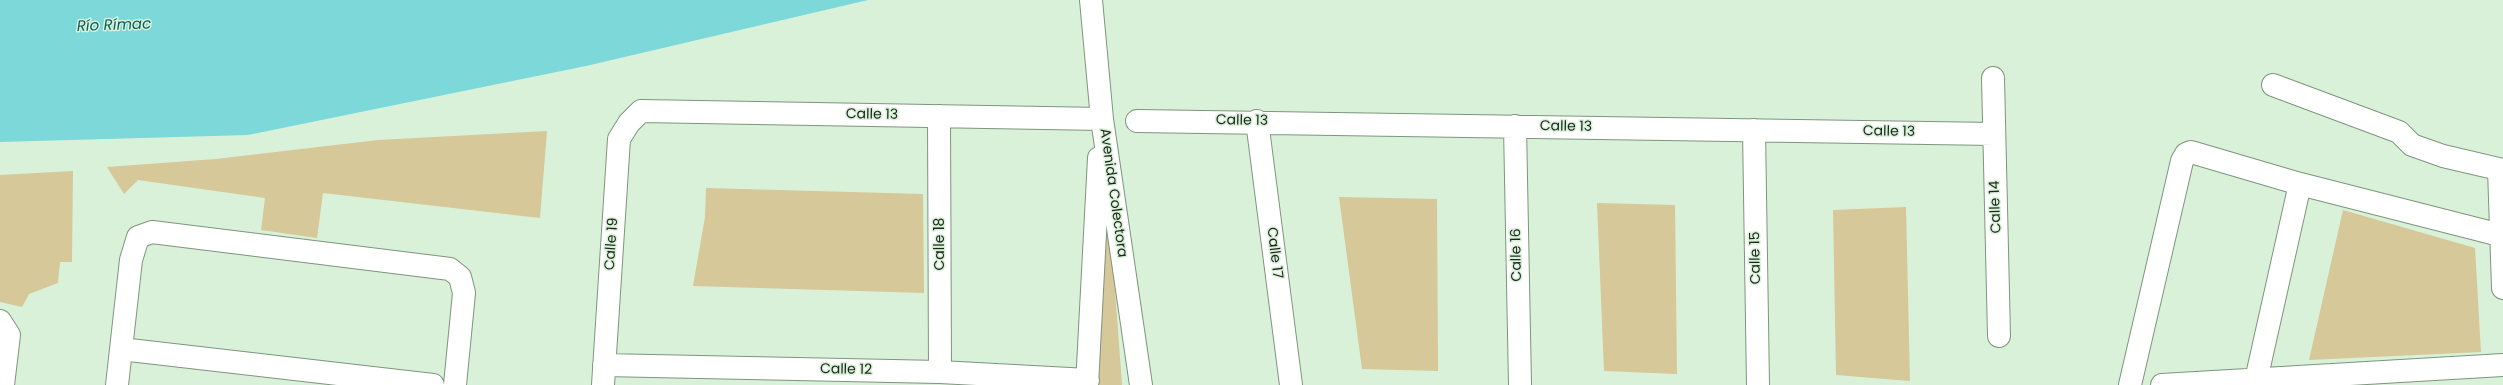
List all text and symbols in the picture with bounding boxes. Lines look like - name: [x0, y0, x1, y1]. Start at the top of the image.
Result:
- water label: Río Rímac: [77, 16, 151, 36]
- street label: Calle 13: [846, 106, 898, 124]
- street label: Calle 13: [1216, 112, 1268, 130]
- street label: Calle 13: [1540, 118, 1592, 136]
- street label: Calle 13: [1863, 123, 1915, 141]
- street label: Avenida Colectora: [1096, 127, 1130, 259]
- street label: Calle 14: [1987, 180, 2005, 234]
- street label: Calle 19: [602, 217, 622, 271]
- street label: Calle 18: [932, 218, 948, 270]
- street label: Calle 17: [1263, 226, 1285, 280]
- street label: Calle 16: [1508, 228, 1526, 282]
- street label: Calle 15: [1747, 231, 1765, 285]
- street label: Calle 12: [820, 361, 872, 379]

